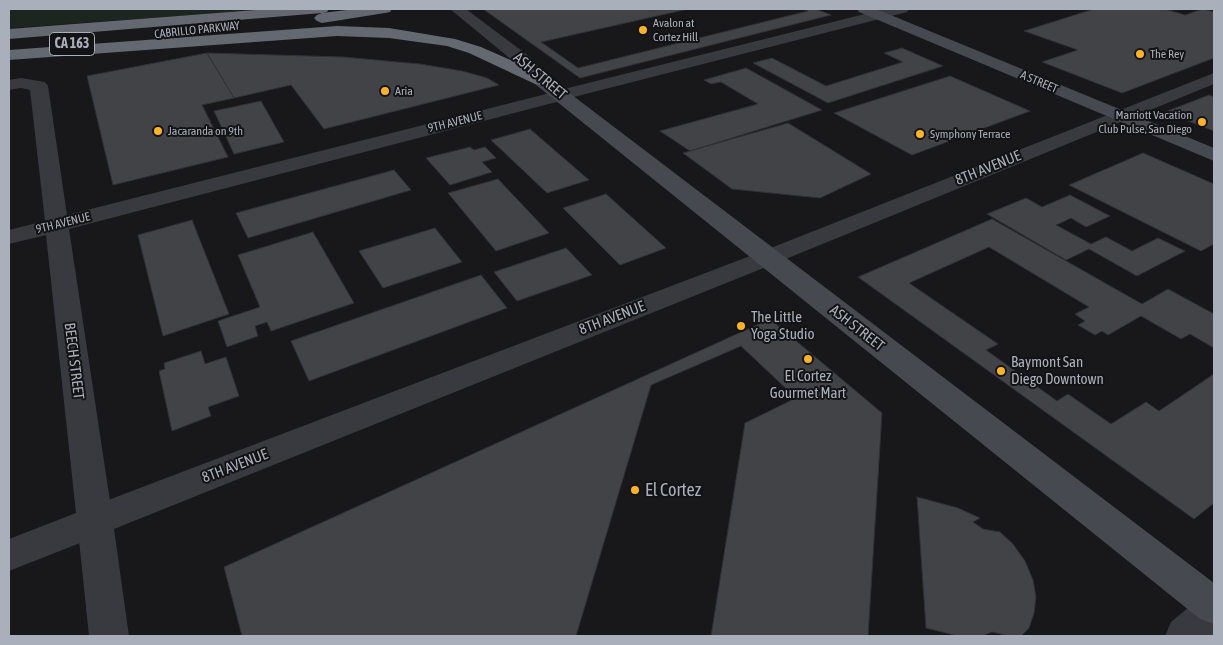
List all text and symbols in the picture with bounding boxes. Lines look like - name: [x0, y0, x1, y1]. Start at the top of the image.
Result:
- place label: Avalon at Cortez Hill: [653, 16, 698, 44]
- street label: CABRILLO PARKWAY: [153, 18, 241, 42]
- marker: Avalon at Cortez Hill: [637, 24, 649, 36]
- road number: CA 163: [50, 33, 94, 56]
- place label: The Rey: [1150, 47, 1184, 61]
- street label: ASH STREET: [510, 48, 570, 104]
- marker: The Rey: [1134, 48, 1146, 60]
- street label: A STREET: [1018, 68, 1060, 96]
- place label: Aria: [395, 84, 413, 98]
- marker: Aria: [379, 85, 391, 97]
- street label: 9TH AVENUE: [426, 108, 484, 136]
- place label: Marriott Vacation Club Pulse, San Diego: [1098, 108, 1192, 136]
- marker: Marriott Vacation Club Pulse, San Diego: [1196, 116, 1208, 128]
- place label: Jacaranda on 9th: [168, 124, 243, 138]
- marker: Jacaranda on 9th: [152, 125, 164, 137]
- place label: Symphony Terrace: [930, 127, 1010, 141]
- marker: Symphony Terrace: [914, 128, 926, 140]
- street label: 8TH AVENUE: [953, 147, 1023, 189]
- street label: 9TH AVENUE: [34, 209, 92, 237]
- street label: 8TH AVENUE: [576, 297, 648, 339]
- street label: ASH STREET: [826, 301, 888, 355]
- place label: The Little Yoga Studio: [751, 308, 814, 343]
- marker: The Little Yoga Studio: [735, 320, 747, 332]
- street label: BEECH STREET: [60, 322, 88, 400]
- marker: El Cortez Gourmet Mart: [802, 353, 814, 365]
- place label: Baymont San Diego Downtown: [1011, 353, 1104, 388]
- marker: Baymont San Diego Downtown: [995, 365, 1007, 377]
- place label: El Cortez Gourmet Mart: [770, 367, 846, 402]
- street label: 8TH AVENUE: [199, 445, 271, 487]
- place label: El Cortez: [645, 479, 701, 501]
- marker: El Cortez: [629, 484, 641, 496]

